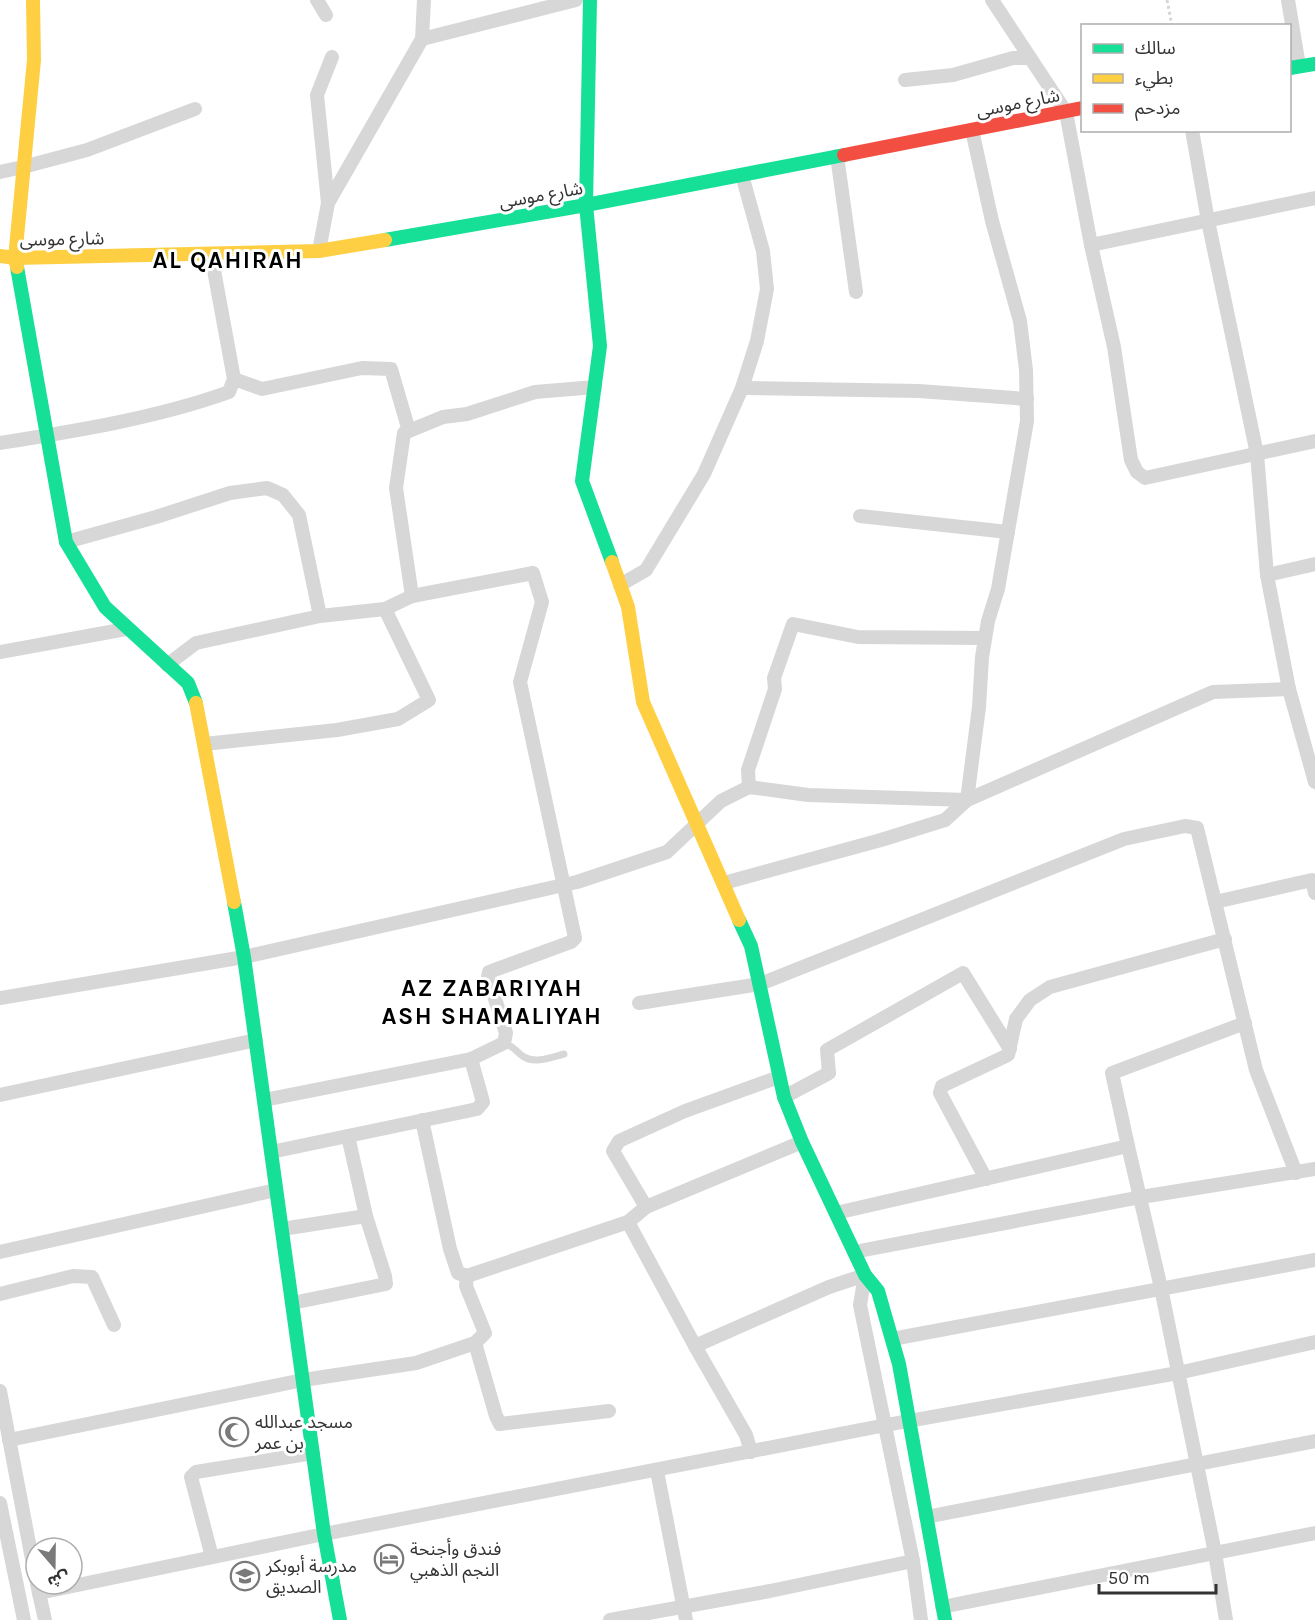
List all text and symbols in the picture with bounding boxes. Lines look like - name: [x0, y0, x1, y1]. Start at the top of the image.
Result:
- legend: [1081, 24, 1291, 132]
- text: سالك: [1135, 37, 1176, 59]
- text: بطيء: [1135, 67, 1173, 91]
- street label: شارع موسى: [974, 84, 1062, 125]
- text: مزدحم: [1135, 97, 1180, 121]
- street label: شارع موسى: [497, 177, 585, 216]
- street label: شارع موسى: [19, 227, 105, 254]
- district label: AL QAHIRAH: [152, 246, 304, 274]
- district label: AZ ZABARIYAH ASH SHAMALIYAH: [382, 974, 602, 1030]
- place label: مسجد عبدالله بن عمر: [254, 1411, 353, 1454]
- mosque icon: مسجد عبدالله بن عمر: [218, 1416, 250, 1448]
- north arrow: [24, 1536, 84, 1596]
- place label: فندق وأجنحة النجم الذهبي: [410, 1538, 501, 1583]
- hotel icon: فندق وأجنحة النجم الذهبي: [373, 1543, 405, 1575]
- place label: مدرسة أبوبكر الصديق: [265, 1555, 357, 1598]
- scale bar: [1099, 1557, 1216, 1595]
- school or university icon: مدرسة أبوبكر الصديق: [229, 1560, 261, 1592]
- text: ش: [45, 1567, 73, 1592]
- text: 50 m: [1108, 1567, 1150, 1589]

